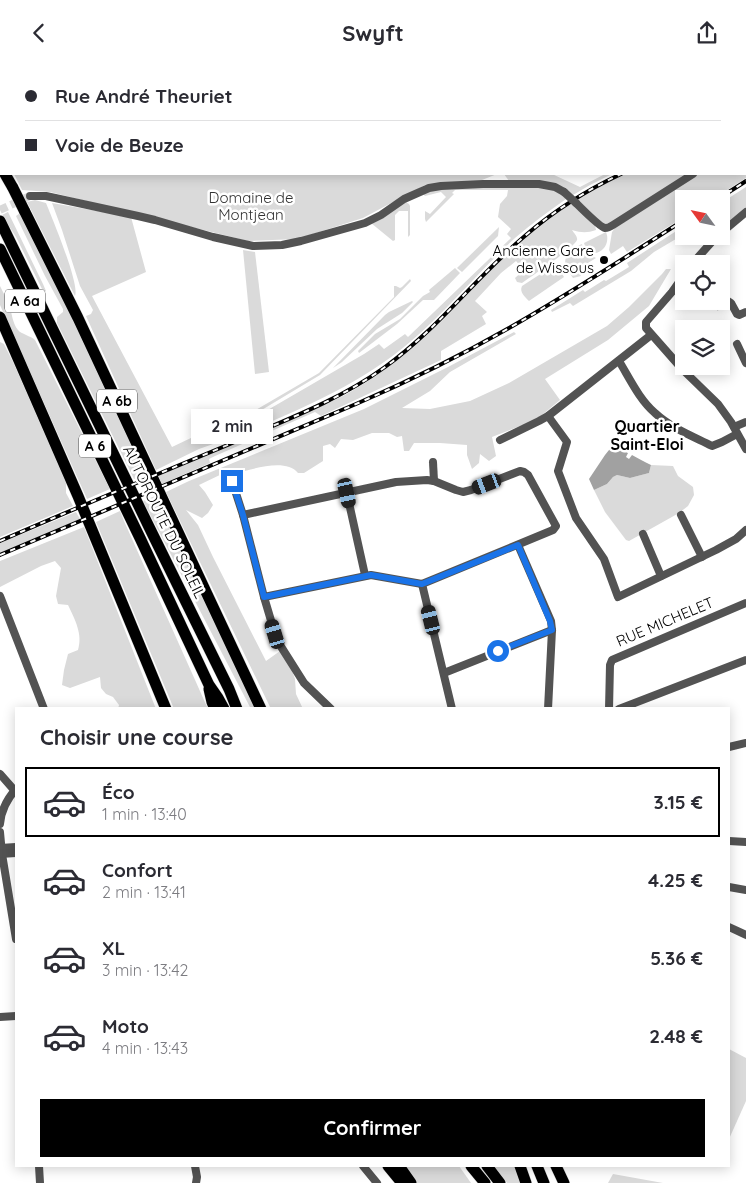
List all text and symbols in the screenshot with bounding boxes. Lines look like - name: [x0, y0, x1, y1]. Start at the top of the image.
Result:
- icon: back: [25, 19, 53, 47]
- text: Swyft: [342, 19, 404, 47]
- icon: share: [693, 19, 721, 47]
- text: Rue André Theuriet: [55, 84, 232, 108]
- text: Voie de Beuze: [55, 133, 184, 157]
- park label: Domaine de Montjean: [209, 188, 293, 224]
- north arrow: [675, 190, 730, 245]
- map controls: [675, 190, 730, 375]
- place label: Ancienne Gare de Wissous: [493, 241, 594, 277]
- marker: Ancienne Gare de Wissous: [598, 254, 610, 266]
- button: locate: [675, 255, 730, 310]
- road number: A 6a: [5, 290, 45, 313]
- button: layers: [675, 320, 730, 375]
- road number: A 6b: [97, 389, 137, 413]
- callout: 2 min: [191, 409, 273, 443]
- text: 2 min: [211, 416, 253, 436]
- district label: Quartier Saint-Eloi: [611, 416, 683, 454]
- road number: A 6: [79, 435, 111, 457]
- street label: AUTOROUTE DU SOLEIL: [119, 442, 210, 601]
- route end: [221, 470, 243, 492]
- car: [470, 472, 503, 496]
- car: [336, 477, 357, 509]
- street label: RUE MICHELET: [613, 592, 716, 651]
- car: [420, 604, 441, 636]
- car: [263, 617, 286, 651]
- route start: [487, 640, 509, 662]
- text: Choisir une course: [40, 723, 234, 751]
- icon: car: [42, 780, 87, 825]
- text: Éco: [102, 780, 135, 804]
- text: 3.15 €: [653, 790, 703, 814]
- text: 1 min · 13:40: [102, 804, 187, 824]
- icon: car: [42, 858, 87, 903]
- text: Confort: [102, 858, 173, 882]
- text: 4.25 €: [648, 868, 703, 892]
- text: 2 min · 13:41: [102, 882, 186, 902]
- icon: car: [42, 936, 87, 981]
- text: XL: [102, 936, 125, 960]
- text: 5.36 €: [650, 946, 703, 970]
- text: 3 min · 13:42: [102, 960, 188, 980]
- icon: car: [42, 1014, 87, 1059]
- text: Moto: [102, 1014, 149, 1038]
- text: 2.48 €: [649, 1024, 703, 1048]
- text: 4 min · 13:43: [102, 1038, 188, 1058]
- button: Confirmer: [40, 1099, 705, 1157]

